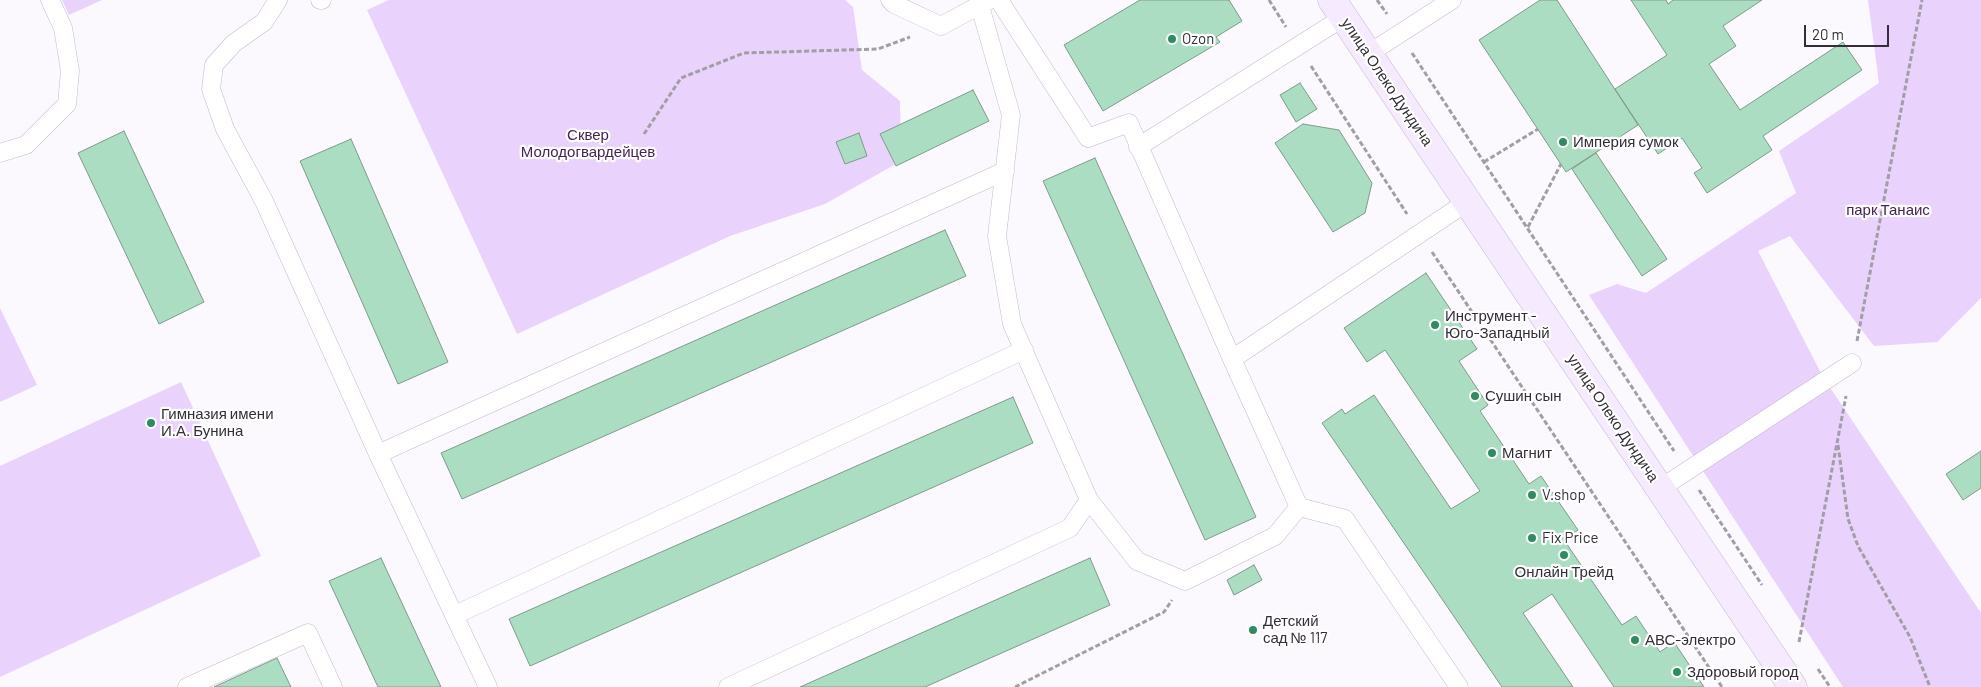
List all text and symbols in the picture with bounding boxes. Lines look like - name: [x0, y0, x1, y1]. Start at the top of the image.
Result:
- street label: улица Олеко Дундича: [1337, 15, 1437, 149]
- scale bar: [1806, 15, 1891, 47]
- text: 20 m: [1812, 25, 1844, 43]
- place label: Ozon: [1182, 30, 1214, 48]
- marker: Ozon: [1166, 33, 1178, 45]
- park label: Сквер Молодогвардейцев: [521, 126, 655, 161]
- place label: Империя сумок: [1573, 133, 1678, 151]
- marker: Империя сумок: [1557, 136, 1569, 148]
- park label: парк Танаис: [1846, 201, 1930, 219]
- place label: Инструмент - Юго-Западный: [1445, 307, 1550, 342]
- marker: Инструмент - Юго-Западный: [1429, 319, 1441, 331]
- street label: улица Олеко Дундича: [1563, 351, 1663, 485]
- place label: Сушин сын: [1485, 387, 1562, 405]
- marker: Сушин сын: [1469, 390, 1481, 402]
- place label: Гимназия имени И.А. Бунина: [161, 405, 274, 440]
- marker: Гимназия имени И.А. Бунина: [145, 417, 157, 429]
- place label: Магнит: [1502, 444, 1552, 462]
- marker: Магнит: [1486, 447, 1498, 459]
- place label: V.shop: [1542, 486, 1586, 504]
- marker: V.shop: [1526, 489, 1538, 501]
- place label: Fix Price: [1542, 529, 1598, 547]
- marker: Fix Price: [1526, 532, 1538, 544]
- marker: Онлайн Трейд: [1558, 549, 1570, 561]
- place label: Онлайн Трейд: [1515, 563, 1613, 581]
- place label: Детский сад № 117: [1263, 612, 1327, 647]
- marker: Детский сад № 117: [1247, 624, 1259, 636]
- place label: АВС-электро: [1645, 631, 1736, 649]
- marker: АВС-электро: [1629, 634, 1641, 646]
- place label: Здоровый город: [1687, 663, 1799, 681]
- marker: Здоровый город: [1671, 666, 1683, 678]

